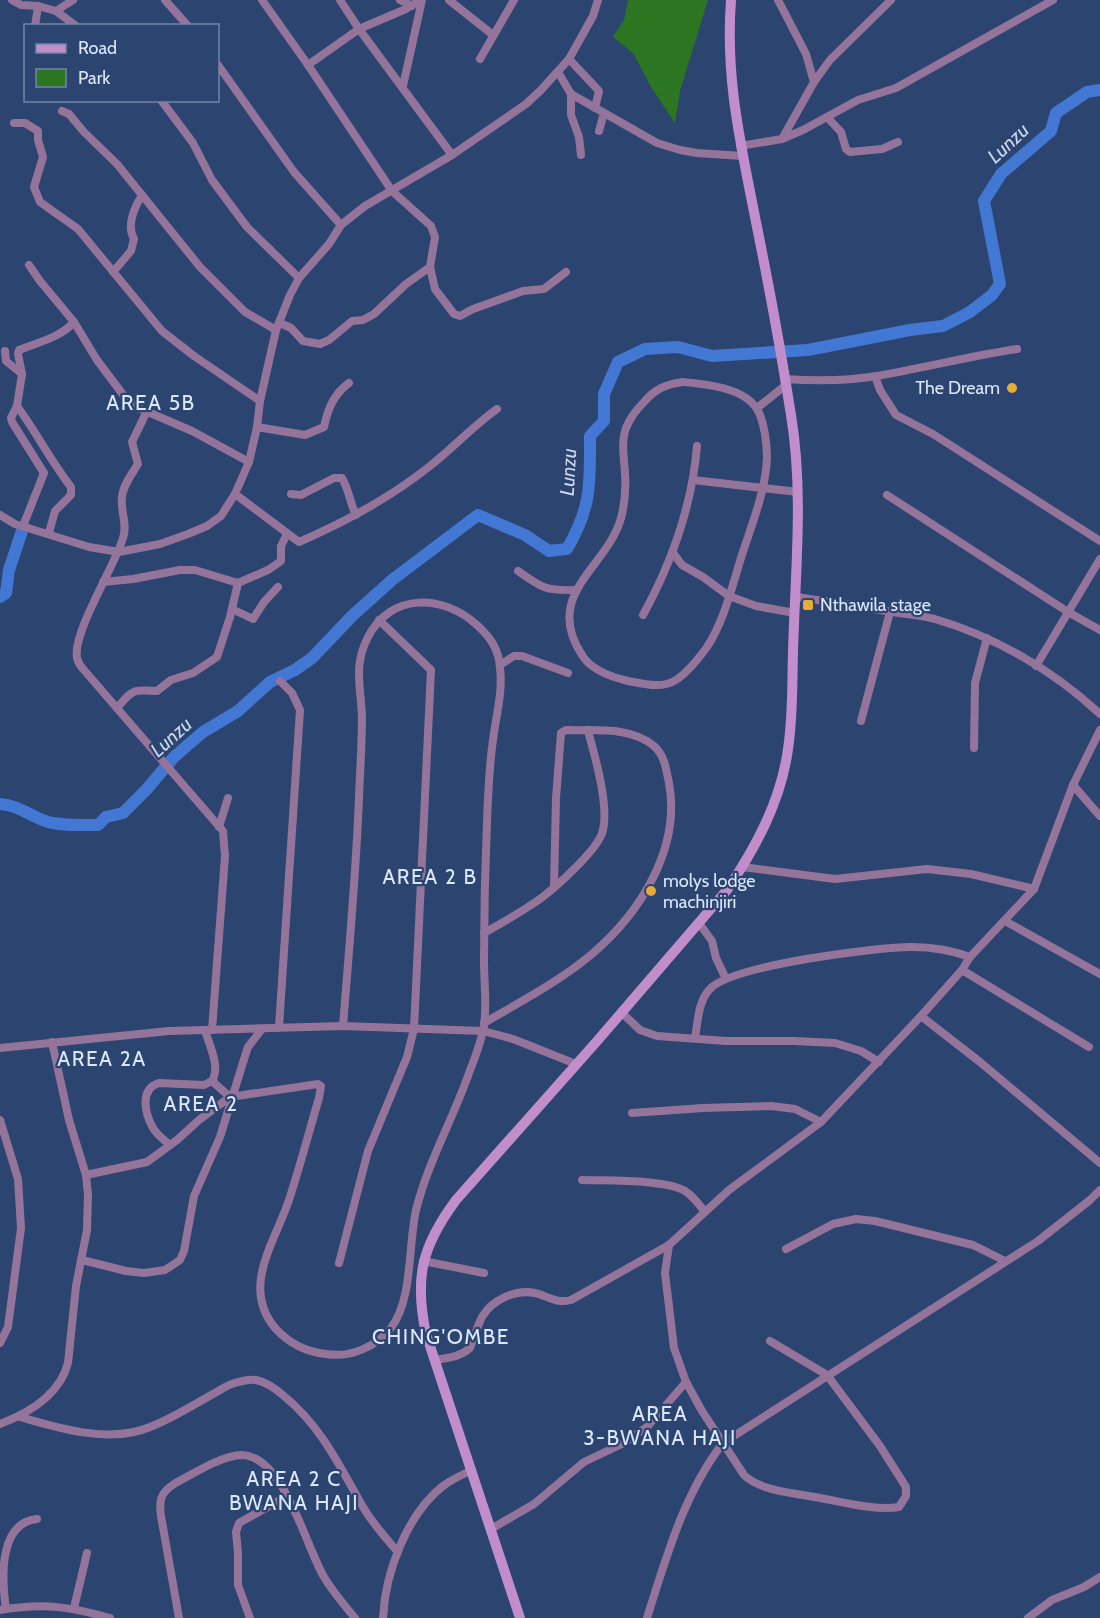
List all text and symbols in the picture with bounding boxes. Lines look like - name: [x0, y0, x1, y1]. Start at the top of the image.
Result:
- legend: [24, 24, 219, 102]
- text: Road: [78, 37, 117, 59]
- text: Park: [78, 67, 111, 89]
- water label: Lunzu: [982, 118, 1034, 168]
- place label: The Dream: [915, 377, 1000, 399]
- marker: The Dream: [1005, 381, 1019, 395]
- district label: AREA 5B: [106, 390, 196, 415]
- water label: Lunzu: [555, 447, 581, 496]
- place label: Nthawila stage: [820, 594, 931, 616]
- marker: Nthawila stage: [801, 598, 815, 612]
- water label: Lunzu: [145, 712, 197, 762]
- district label: AREA 2 B: [382, 864, 478, 889]
- place label: molys lodge machinjiri: [663, 870, 756, 913]
- marker: molys lodge machinjiri: [644, 884, 658, 898]
- district label: AREA 2A: [57, 1046, 147, 1071]
- district label: AREA 2: [164, 1091, 238, 1116]
- district label: CHING'OMBE: [372, 1324, 510, 1349]
- district label: AREA 3-BWANA HAJI: [583, 1401, 737, 1450]
- district label: AREA 2 C BWANA HAJI: [229, 1466, 359, 1515]

